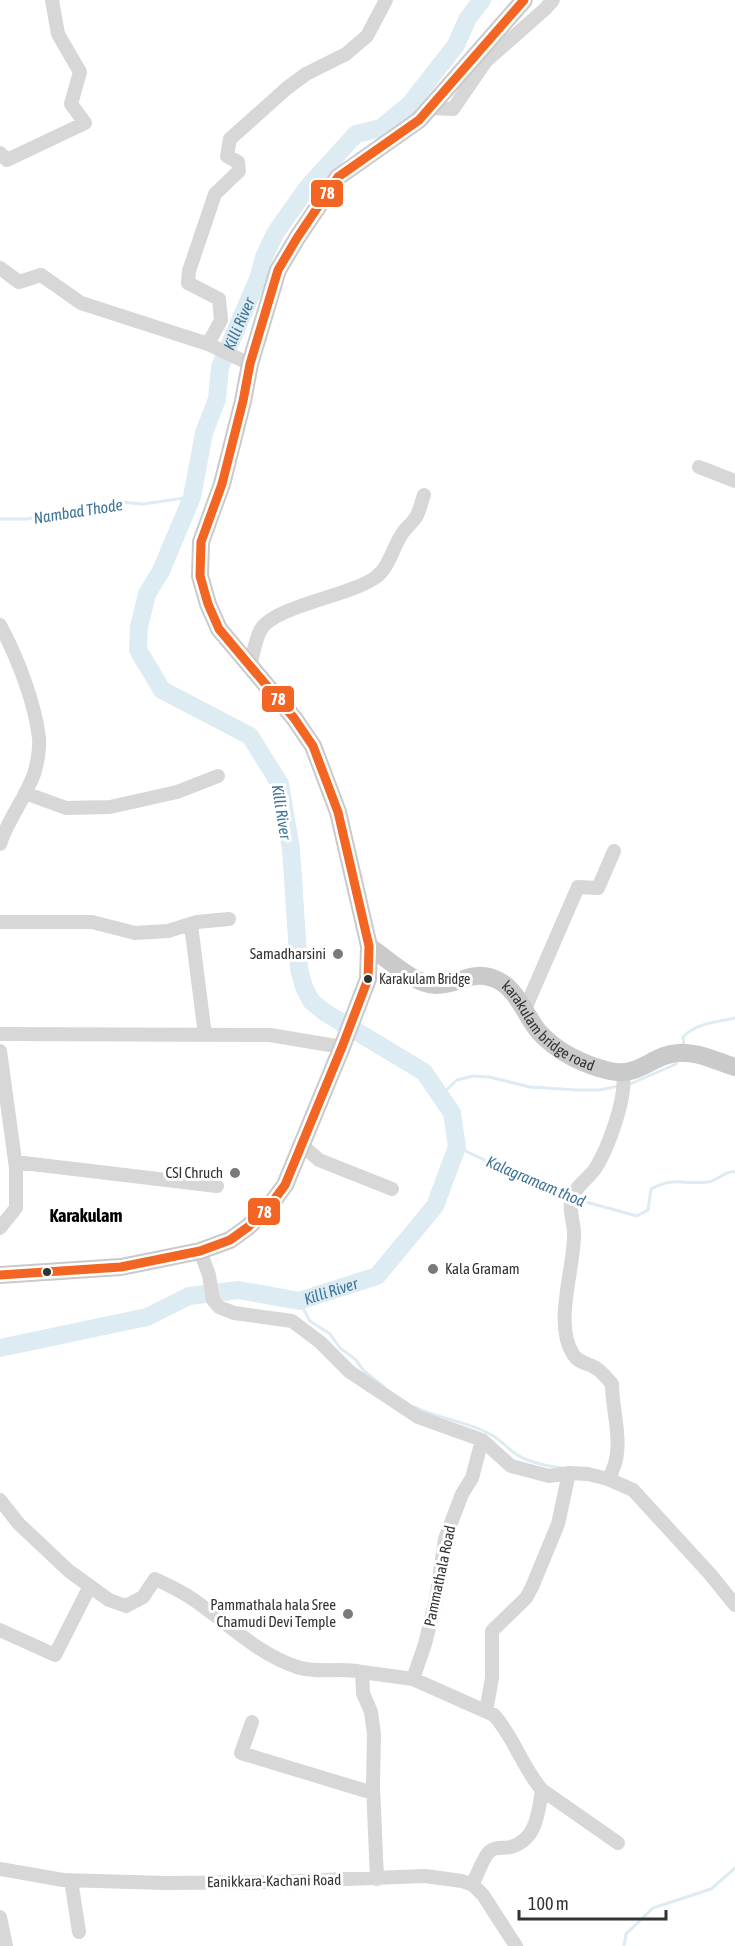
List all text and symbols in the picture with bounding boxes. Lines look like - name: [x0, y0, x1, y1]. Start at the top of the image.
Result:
- line badge: 78: [310, 179, 344, 208]
- text: 78: [319, 184, 335, 202]
- water label: Killi River: [219, 294, 258, 353]
- water label: Nambad Thode: [32, 495, 124, 527]
- line badge: 78: [261, 685, 295, 713]
- text: 78: [270, 690, 286, 708]
- water label: Killi River: [269, 783, 295, 842]
- place label: Samadharsini: [250, 945, 326, 962]
- marker: Samadharsini: [331, 947, 345, 961]
- place label: Karakulam Bridge: [379, 971, 470, 987]
- marker: Karakulam Bridge: [362, 973, 374, 985]
- street label: karakulam bridge road: [499, 977, 597, 1074]
- water label: Kalagramam thod: [483, 1152, 589, 1211]
- place label: CSI Chruch: [166, 1164, 223, 1181]
- marker: CSI Chruch: [228, 1166, 242, 1180]
- line badge: 78: [247, 1197, 281, 1226]
- text: 78: [256, 1203, 272, 1221]
- district label: Karakulam: [50, 1205, 122, 1226]
- place label: Kala Gramam: [445, 1260, 520, 1277]
- marker: Kala Gramam: [426, 1262, 440, 1276]
- unlabelled marker: [41, 1266, 53, 1278]
- water label: Killi River: [302, 1273, 361, 1308]
- street label: Pammathala Road: [421, 1524, 459, 1628]
- place label: Pammathala hala Sree Chamudi Devi Temple: [210, 1596, 336, 1630]
- marker: Pammathala hala Sree Chamudi Devi Temple: [341, 1607, 355, 1621]
- street label: Eanikkara-Kachani Road: [207, 1871, 341, 1890]
- scale bar: [519, 1883, 666, 1921]
- text: 100 m: [528, 1893, 569, 1914]

